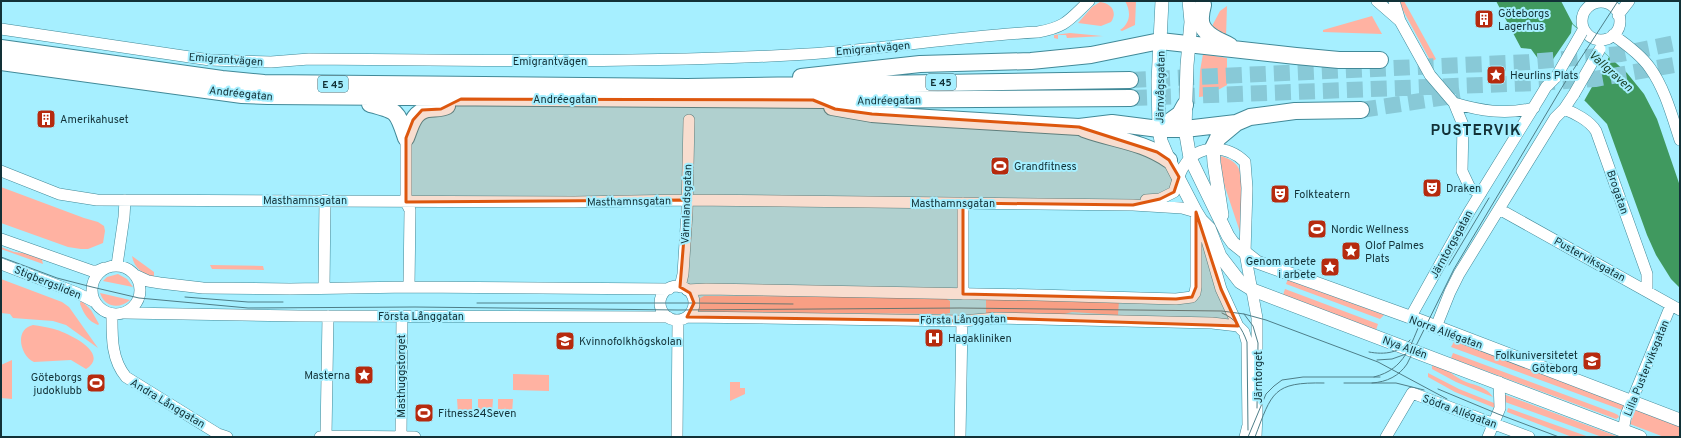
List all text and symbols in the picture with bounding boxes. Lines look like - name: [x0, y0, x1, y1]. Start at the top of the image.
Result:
- place label: Göteborgs Lagerhus: [1498, 7, 1549, 34]
- building icon: Göteborgs Lagerhus: [1473, 8, 1495, 30]
- street label: Emigrantvägen: [835, 39, 911, 59]
- water label: Vallgraven: [1585, 48, 1636, 96]
- street label: Emigrantvägen: [188, 50, 264, 70]
- street label: Järnvågsgatan: [1153, 51, 1169, 123]
- street label: Emigrantvägen: [513, 55, 587, 69]
- place icon: Heurlins Plats: [1485, 64, 1507, 86]
- place label: Heurlins Plats: [1510, 69, 1578, 83]
- road number: E 45: [926, 74, 956, 90]
- road number: E 45: [318, 76, 348, 92]
- street label: Andréegatan: [208, 84, 274, 104]
- street label: Andréegatan: [533, 93, 597, 107]
- street label: Andréegatan: [857, 93, 921, 109]
- building icon: Amerikahuset: [35, 108, 57, 130]
- place label: Amerikahuset: [60, 113, 129, 127]
- district label: PUSTERVIK: [1430, 122, 1522, 141]
- sports icon: Grandfitness: [989, 155, 1011, 177]
- place label: Grandfitness: [1014, 160, 1077, 174]
- street label: Värmlandsgatan: [679, 164, 695, 244]
- street label: Brogatan: [1603, 168, 1631, 216]
- theatre icon: Draken: [1421, 177, 1443, 199]
- place label: Draken: [1446, 182, 1481, 196]
- theatre icon: Folkteatern: [1269, 183, 1291, 205]
- place label: Folkteatern: [1294, 188, 1350, 202]
- street label: Masthamnsgatan: [263, 194, 347, 208]
- street label: Masthamnsgatan: [587, 194, 671, 210]
- street label: Masthamnsgatan: [911, 197, 995, 211]
- street label: Järntorgsgatan: [1427, 208, 1476, 281]
- sports icon: Nordic Wellness: [1306, 218, 1328, 240]
- place label: Nordic Wellness: [1331, 223, 1409, 237]
- street label: Pusterviksgatan: [1551, 234, 1628, 285]
- place label: Olof Palmes Plats: [1365, 239, 1424, 266]
- place icon: Olof Palmes Plats: [1340, 240, 1362, 262]
- place label: Genom arbete i arbete: [1246, 255, 1316, 282]
- place icon: Genom arbete i arbete: [1319, 256, 1341, 278]
- street label: Stigbergsliden: [12, 263, 83, 303]
- street label: Första Långgatan: [378, 310, 464, 324]
- street label: Första Långgatan: [920, 312, 1006, 328]
- street label: Norra Allégatan: [1407, 313, 1484, 353]
- street label: Lilla Pusterviksgatan: [1621, 318, 1673, 419]
- hospital icon: Hagakliniken: [923, 327, 945, 349]
- school or university icon: Kvinnofolkhögskolan: [554, 330, 576, 352]
- place label: Hagakliniken: [948, 332, 1012, 346]
- street label: Nya Allén: [1380, 333, 1429, 362]
- street label: Masthuggstorget: [395, 334, 409, 418]
- place label: Kvinnofolkhögskolan: [579, 335, 682, 349]
- place label: Folkuniversitetet Göteborg: [1495, 349, 1578, 376]
- school or university icon: Folkuniversitetet Göteborg: [1581, 350, 1603, 372]
- street label: Järntorget: [1252, 351, 1266, 403]
- place icon: Masterna: [353, 364, 375, 386]
- place label: Masterna: [304, 369, 350, 383]
- place label: Göteborgs judoklubb: [31, 371, 82, 398]
- sports icon: Göteborgs judoklubb: [85, 372, 107, 394]
- street label: Andra Långgatan: [127, 376, 207, 432]
- street label: Södra Allégatan: [1420, 392, 1499, 432]
- sports icon: Fitness24Seven: [413, 402, 435, 424]
- place label: Fitness24Seven: [438, 407, 516, 421]

